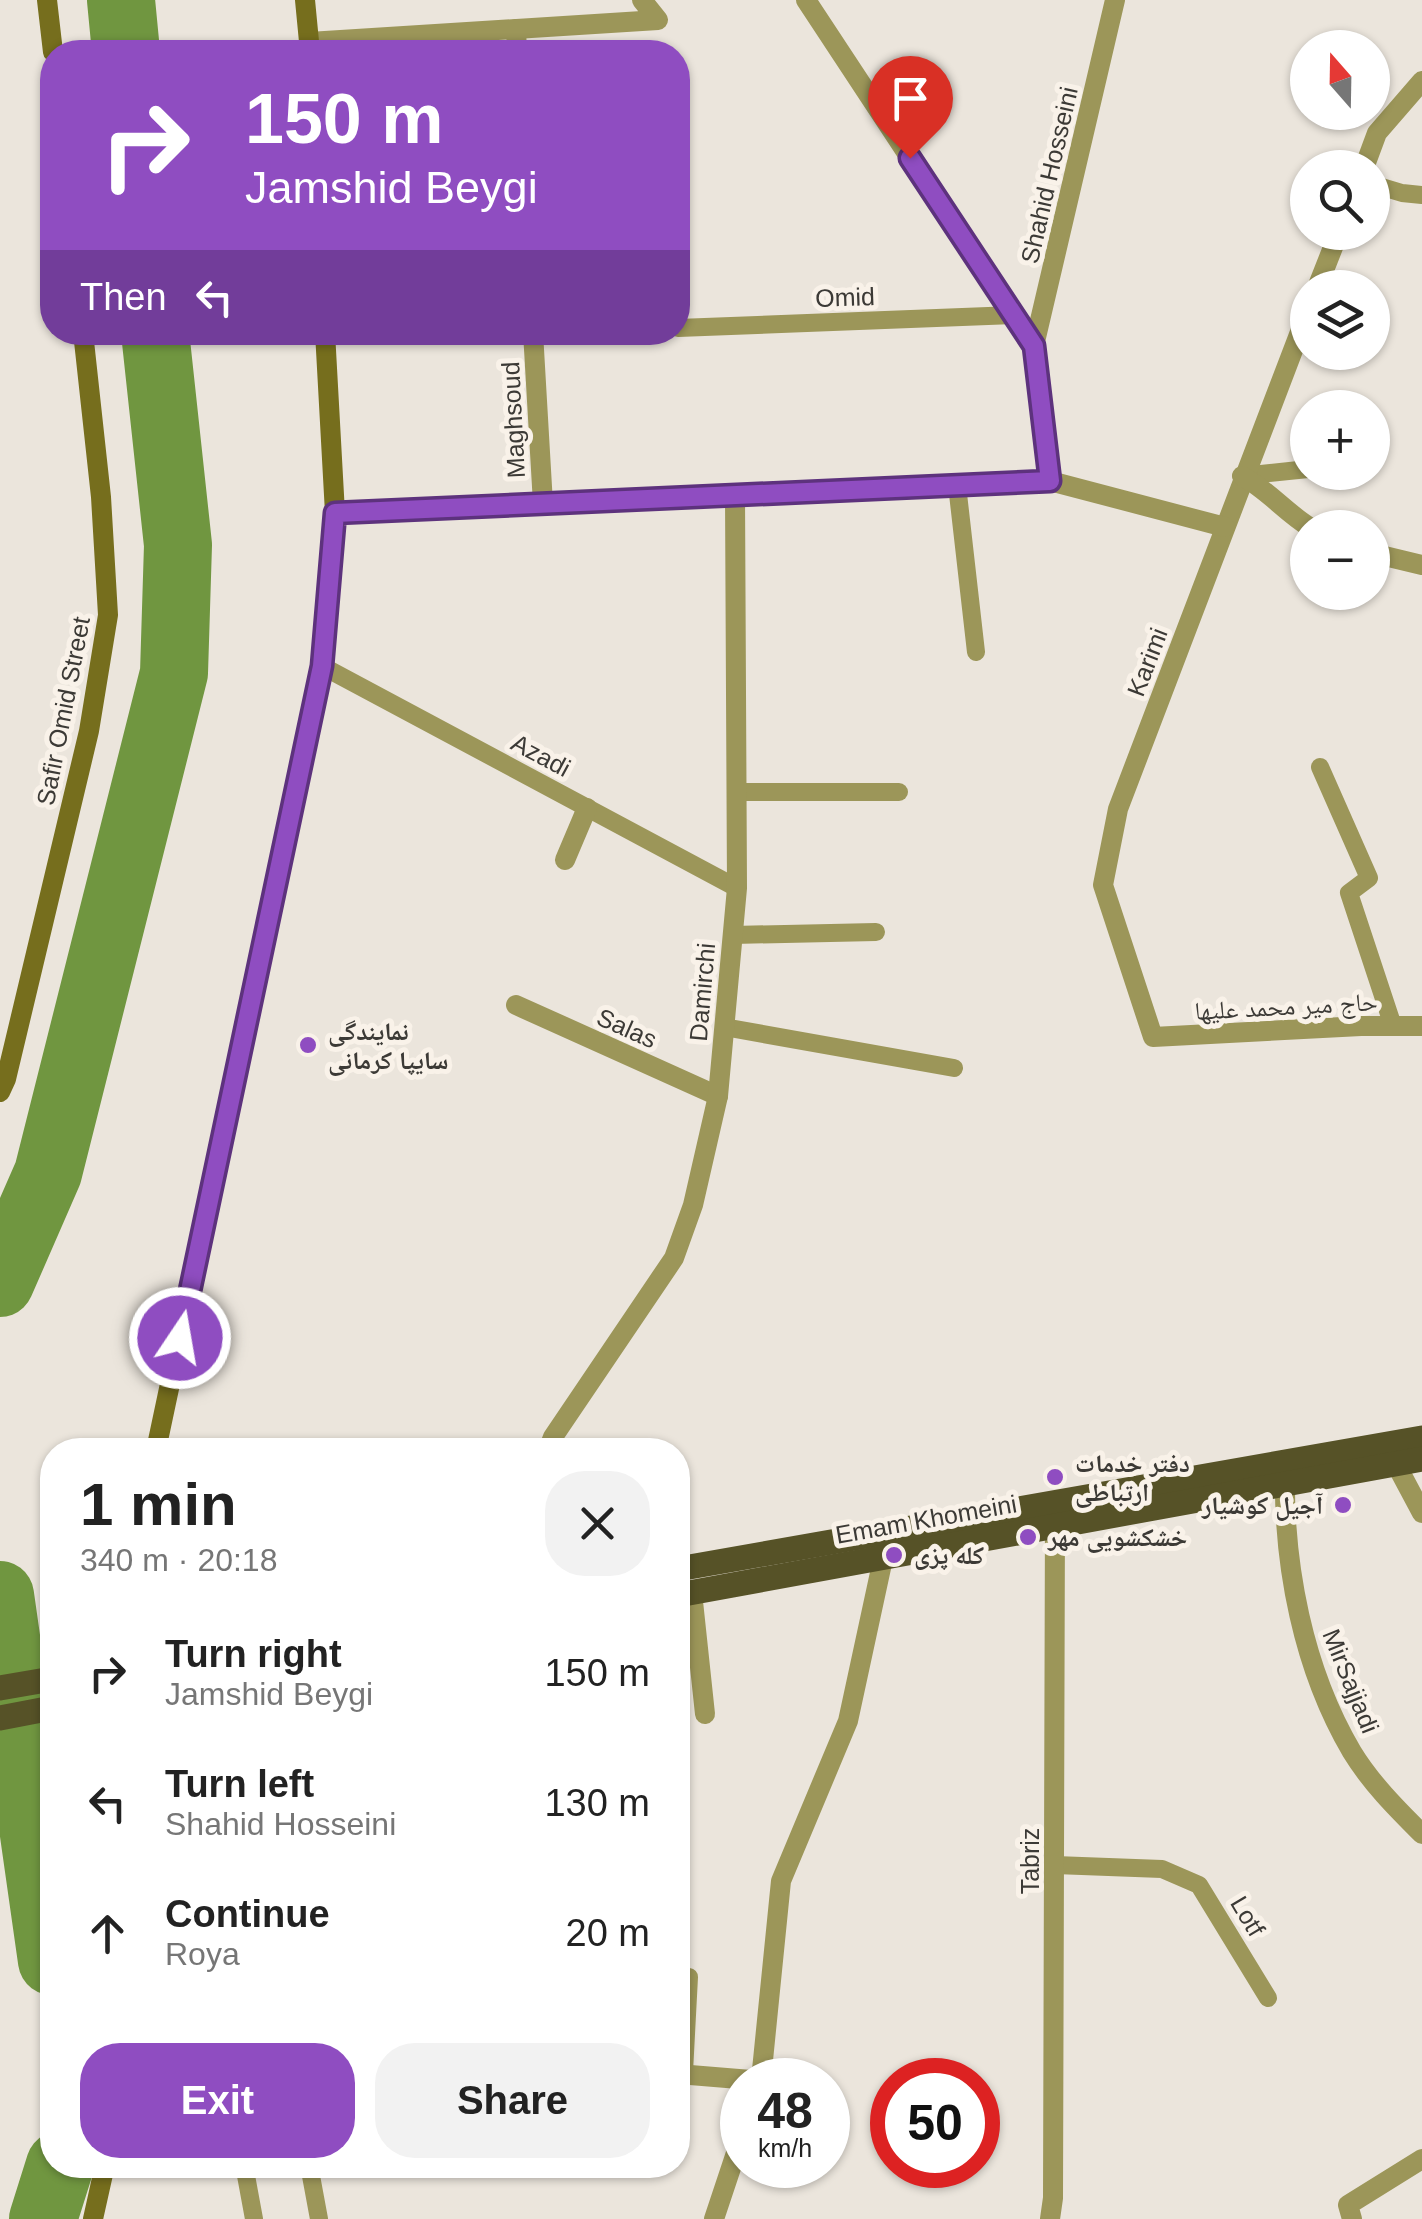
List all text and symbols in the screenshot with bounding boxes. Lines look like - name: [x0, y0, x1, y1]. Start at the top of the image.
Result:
- north arrow: [1290, 30, 1390, 130]
- map controls: [1290, 30, 1390, 610]
- pin: [868, 56, 953, 159]
- icon: arrive: [883, 71, 938, 126]
- icon: right: [80, 80, 210, 210]
- text: 150 m: [245, 80, 443, 158]
- street label: Shahid Hosseini: [1015, 84, 1083, 266]
- button: search: [1290, 150, 1390, 250]
- text: Jamshid Beygi: [245, 162, 538, 213]
- icon: left: [187, 270, 242, 325]
- button: layers: [1290, 270, 1390, 370]
- text: Then: [80, 276, 167, 318]
- street label: Omid: [815, 282, 875, 312]
- street label: Maghsoud: [496, 361, 530, 479]
- button: +: [1290, 390, 1390, 490]
- button: −: [1290, 510, 1390, 610]
- street label: Safir Omid Street: [31, 614, 95, 808]
- street label: Karimi: [1121, 624, 1173, 700]
- street label: Azadi: [507, 728, 575, 782]
- street label: Damirchi: [684, 942, 720, 1042]
- street label: حاج میر محمد علیها: [1194, 987, 1378, 1027]
- street label: Salas: [593, 1002, 661, 1054]
- place label: نمایندگی سایپا کرمانی: [328, 1017, 449, 1076]
- marker: نمایندگی سایپا کرمانی: [297, 1034, 319, 1056]
- position arrow: [128, 1286, 232, 1390]
- place label: دفتر خدمات ارتباطی: [1075, 1449, 1190, 1508]
- marker: دفتر خدمات ارتباطی: [1044, 1466, 1066, 1488]
- text: 1 min: [80, 1471, 237, 1538]
- button: close: [545, 1471, 650, 1576]
- street label: Emam Khomeini: [833, 1489, 1019, 1549]
- place label: آجیل کوشیار: [1201, 1491, 1323, 1521]
- marker: آجیل کوشیار: [1332, 1494, 1354, 1516]
- place label: خشکشویی مهر: [1047, 1523, 1187, 1553]
- marker: خشکشویی مهر: [1017, 1526, 1039, 1548]
- place label: کله پزی: [914, 1541, 984, 1570]
- text: 340 m · 20:18: [80, 1542, 277, 1578]
- marker: کله پزی: [883, 1544, 905, 1566]
- street label: MirSajjadi: [1317, 1625, 1385, 1737]
- text: Turn right: [165, 1633, 342, 1675]
- icon: right: [80, 1646, 135, 1701]
- text: 150 m: [544, 1652, 650, 1694]
- text: Jamshid Beygi: [165, 1676, 373, 1712]
- text: Turn left: [165, 1763, 314, 1805]
- icon: left: [80, 1776, 135, 1831]
- text: 130 m: [544, 1782, 650, 1824]
- text: Shahid Hosseini: [165, 1806, 396, 1842]
- street label: Tabriz: [1016, 1828, 1044, 1894]
- street label: Lotf: [1225, 1891, 1271, 1941]
- text: Continue: [165, 1893, 330, 1935]
- icon: ahead: [80, 1906, 135, 1961]
- text: 20 m: [566, 1912, 650, 1954]
- text: Roya: [165, 1936, 240, 1972]
- button: Exit: [80, 2043, 355, 2158]
- button: Share: [375, 2043, 650, 2158]
- speed limit sign: 50: [870, 2058, 1000, 2188]
- text: 48: [757, 2083, 813, 2139]
- text: km/h: [758, 2134, 812, 2162]

